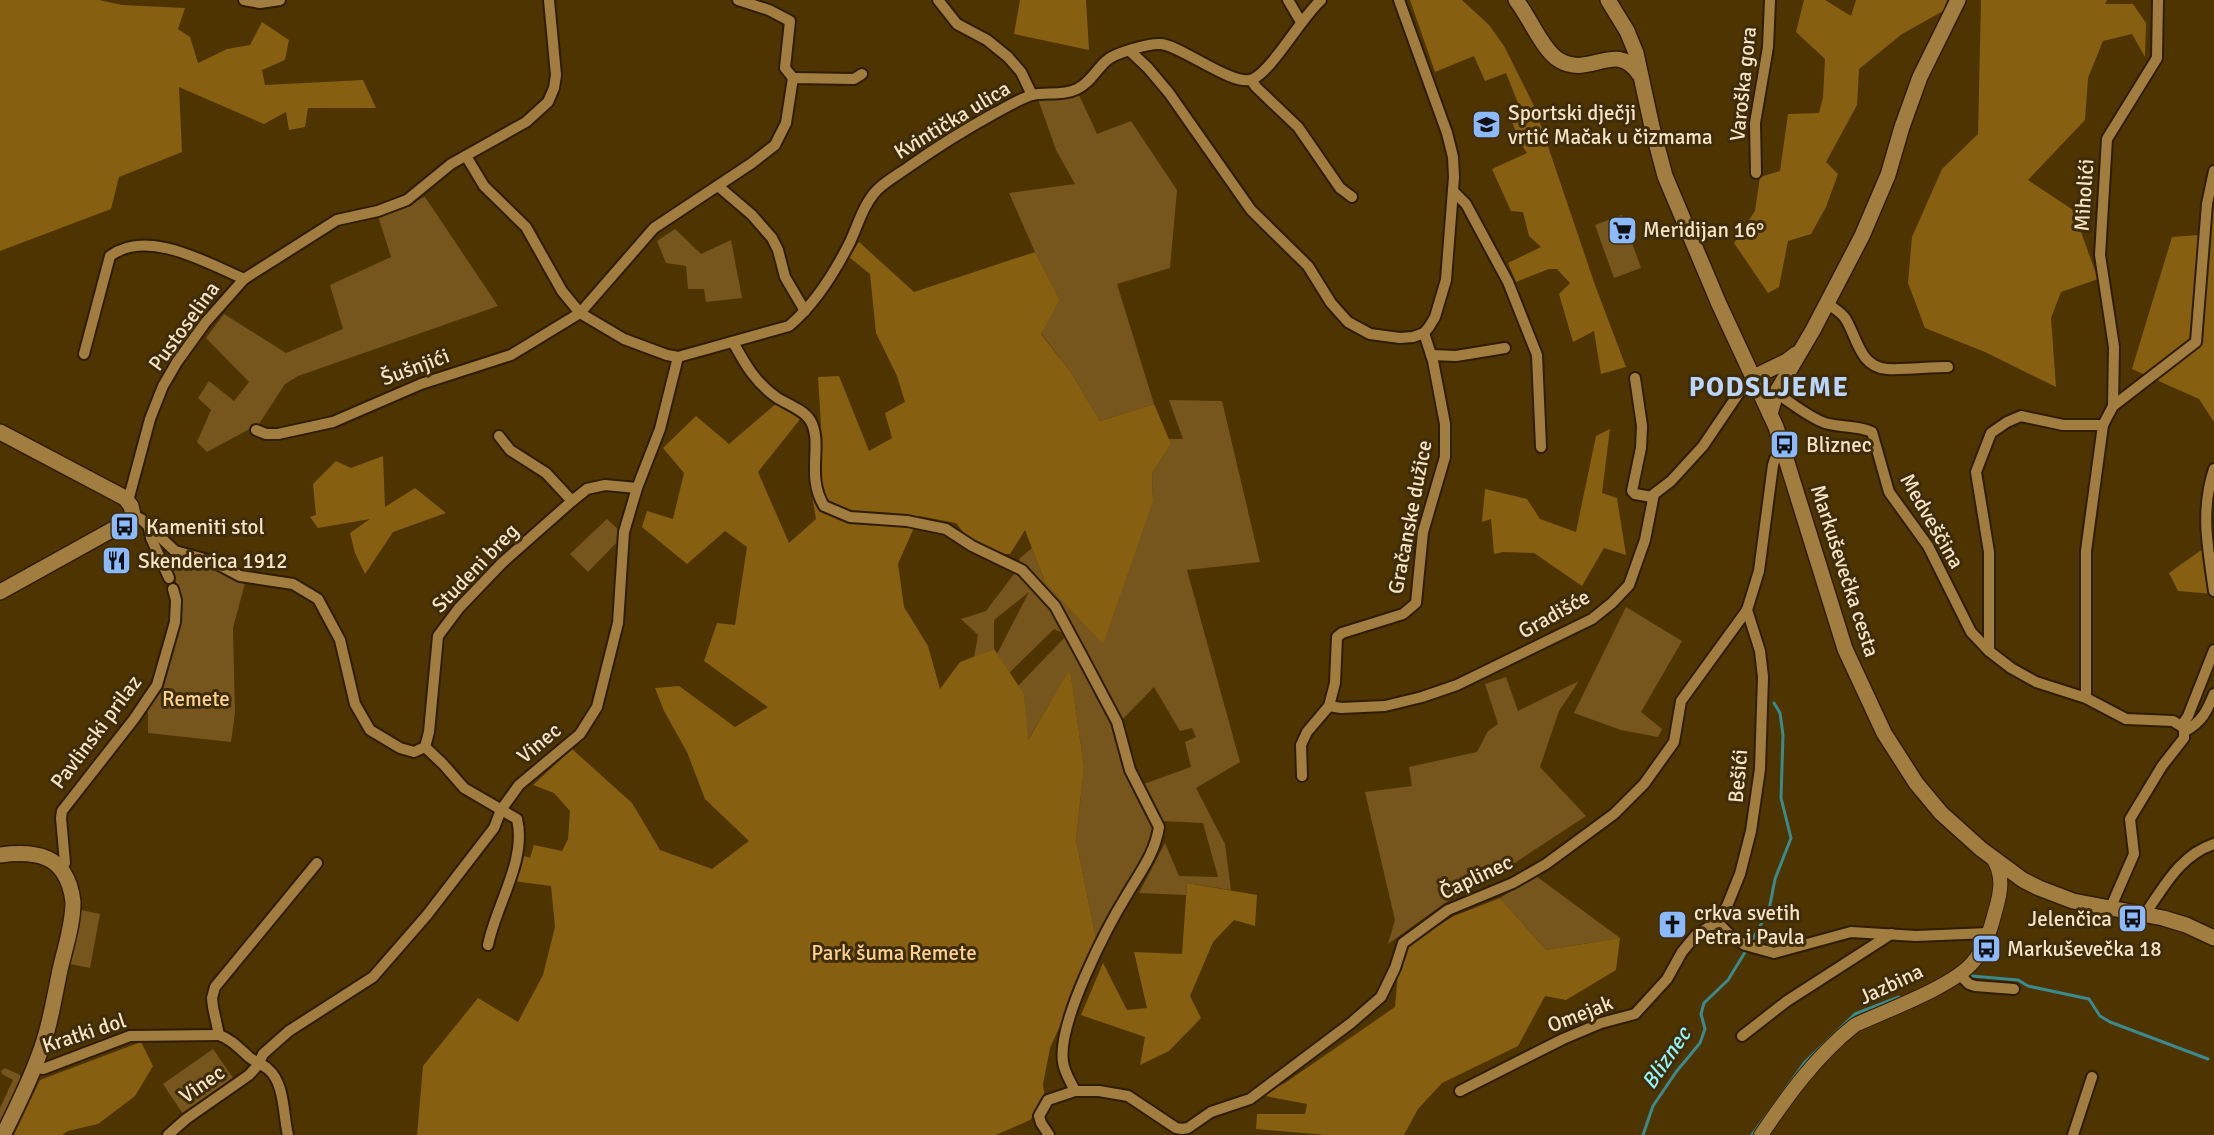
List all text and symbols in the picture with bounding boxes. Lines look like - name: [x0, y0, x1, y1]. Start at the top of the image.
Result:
- street label: Varoška gora: [1724, 25, 1762, 143]
- street label: Kvintička ulica: [889, 75, 1015, 165]
- place label: Sportski dječji vrtić Mačak u čizmama: [1508, 100, 1713, 150]
- school or university icon: Sportski dječji vrtić Mačak u čizmama: [1471, 109, 1503, 141]
- street label: Miholići: [2069, 158, 2099, 232]
- supermarket icon: Meridijan 16°: [1606, 214, 1638, 246]
- place label: Meridijan 16°: [1643, 217, 1764, 243]
- street label: Pustoselina: [143, 276, 225, 376]
- street label: Šušnjići: [377, 343, 453, 391]
- district label: PODSLJEME: [1689, 371, 1849, 404]
- bus stop icon: Bliznec: [1769, 429, 1801, 461]
- place label: Bliznec: [1806, 432, 1872, 458]
- street label: Gračanske dužice: [1382, 438, 1438, 596]
- street label: Medveščina: [1894, 469, 1970, 573]
- street label: Markuševečka cesta: [1805, 482, 1885, 660]
- bus stop icon: Kameniti stol: [109, 511, 141, 543]
- place label: Kameniti stol: [146, 514, 265, 540]
- street label: Studeni breg: [426, 518, 524, 618]
- restaurant icon: Skenderica 1912: [101, 545, 133, 577]
- place label: Skenderica 1912: [138, 548, 288, 574]
- street label: Gradišće: [1514, 584, 1594, 644]
- street label: Pavlinski prilaz: [45, 670, 147, 794]
- park label: Remete: [162, 686, 230, 712]
- street label: Vinec: [512, 717, 566, 769]
- street label: Bešići: [1723, 748, 1753, 804]
- street label: Čaplinec: [1435, 849, 1517, 905]
- place label: crkva svetih Petra i Pavla: [1694, 900, 1805, 950]
- bus stop icon: Jelenčica: [2117, 903, 2149, 935]
- place label: Jelenčica: [2028, 906, 2112, 932]
- church icon: crkva svetih Petra i Pavla: [1657, 909, 1689, 941]
- bus stop icon: Markuševečka 18: [1970, 933, 2002, 965]
- place label: Markuševečka 18: [2007, 936, 2162, 962]
- park label: Park šuma Remete: [811, 940, 977, 966]
- street label: Jazbina: [1855, 958, 1927, 1010]
- street label: Omejak: [1544, 989, 1617, 1038]
- street label: Kratki dol: [39, 1007, 129, 1059]
- water label: Bliznec: [1636, 1021, 1697, 1094]
- street label: Vinec: [174, 1059, 230, 1109]

